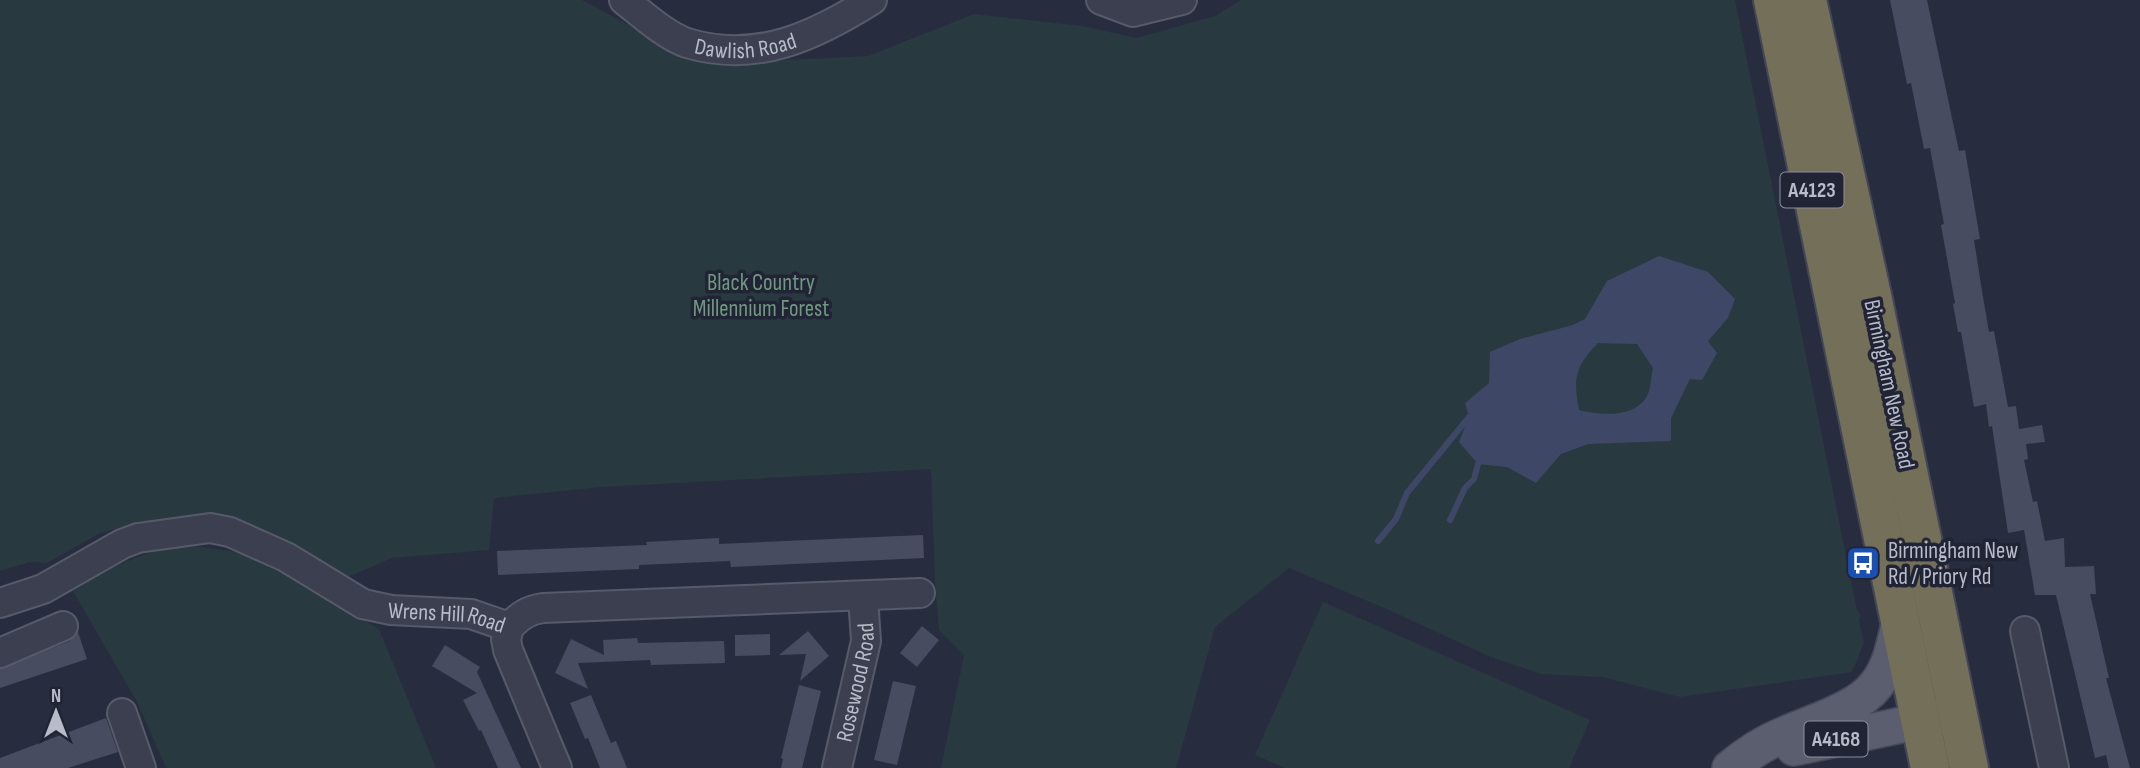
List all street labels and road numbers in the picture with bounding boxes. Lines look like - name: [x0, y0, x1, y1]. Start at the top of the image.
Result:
- street label: Dawlish Road: [692, 27, 800, 65]
- road number: A4123: [1780, 172, 1843, 208]
- street label: Birmingham New Road: [1857, 297, 1921, 471]
- street label: Wrens Hill Road: [387, 597, 509, 640]
- street label: Rosewood Road: [830, 622, 881, 744]
- road number: A4168: [1804, 722, 1868, 756]

